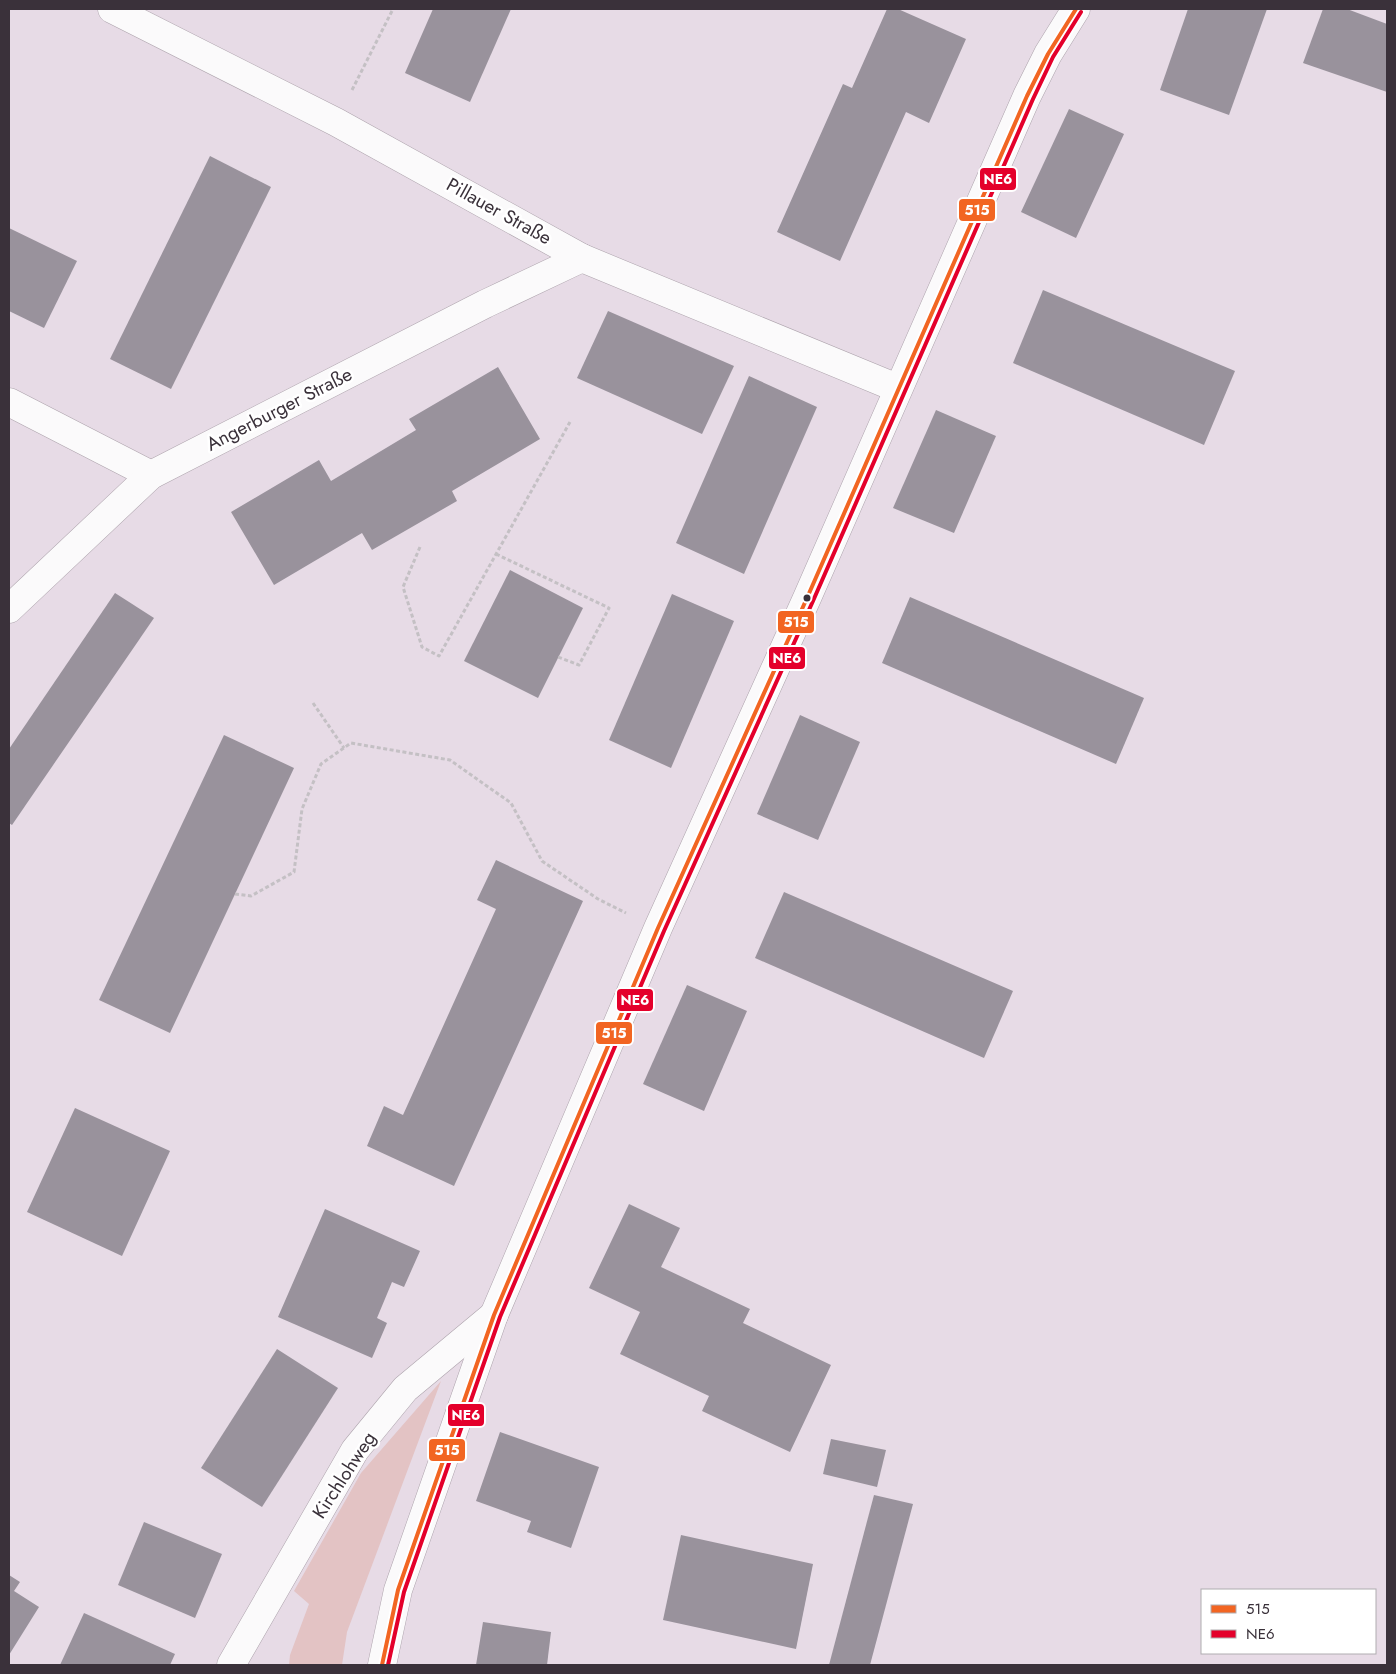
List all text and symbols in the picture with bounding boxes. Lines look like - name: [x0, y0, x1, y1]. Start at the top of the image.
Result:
- line badge: NE6: [979, 167, 1017, 191]
- text: NE6: [984, 169, 1012, 189]
- street label: Pillauer Straße: [442, 171, 557, 251]
- line badge: 515: [958, 198, 996, 222]
- text: 515: [964, 200, 990, 220]
- street label: Angerburger Straße: [201, 360, 357, 458]
- unlabelled marker: [802, 593, 812, 603]
- line badge: 515: [777, 610, 815, 634]
- text: 515: [783, 612, 809, 632]
- line badge: NE6: [768, 646, 806, 670]
- text: NE6: [773, 648, 801, 668]
- line badge: NE6: [616, 988, 654, 1012]
- text: NE6: [621, 990, 649, 1010]
- line badge: 515: [595, 1021, 633, 1045]
- text: 515: [601, 1023, 627, 1043]
- line badge: NE6: [447, 1403, 485, 1427]
- text: NE6: [452, 1405, 480, 1425]
- street label: Kirchlohweg: [306, 1426, 382, 1524]
- line badge: 515: [428, 1438, 466, 1462]
- text: 515: [434, 1440, 460, 1460]
- legend: [1201, 1589, 1376, 1654]
- text: 515: [1246, 1598, 1270, 1620]
- text: NE6: [1246, 1623, 1275, 1645]

